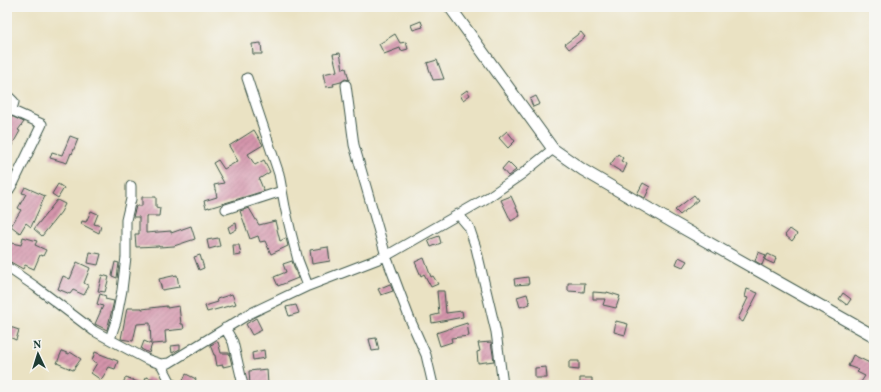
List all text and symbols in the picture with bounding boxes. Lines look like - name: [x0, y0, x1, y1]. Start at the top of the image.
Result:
- north arrow: [18, 334, 58, 374]
- text: N: [33, 338, 42, 353]

